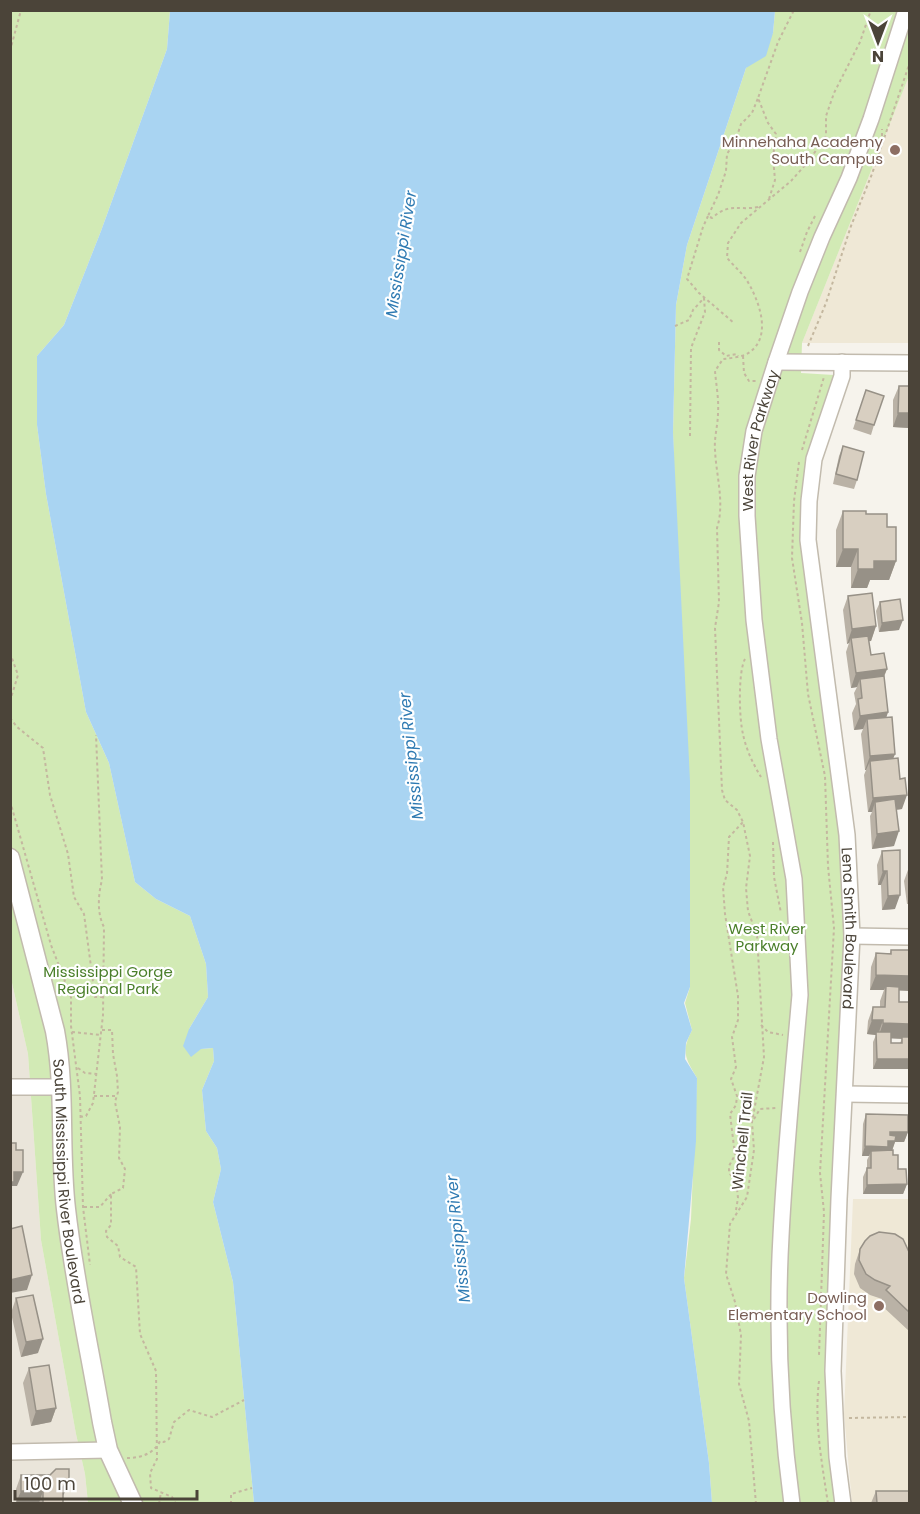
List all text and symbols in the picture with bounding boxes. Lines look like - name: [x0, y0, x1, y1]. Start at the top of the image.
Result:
- north arrow: [848, 12, 908, 72]
- text: N: [872, 45, 884, 68]
- place label: Minnehaha Academy South Campus: [722, 131, 884, 169]
- marker: Minnehaha Academy South Campus: [888, 143, 902, 157]
- water label: Mississippi River: [380, 188, 423, 319]
- street label: West River Parkway: [737, 367, 784, 511]
- water label: Mississippi River: [393, 690, 429, 821]
- street label: Lena Smith Boulevard: [837, 847, 863, 1010]
- park label: West River Parkway: [728, 918, 806, 956]
- park label: Mississippi Gorge Regional Park: [43, 961, 173, 999]
- street label: South Mississippi River Boulevard: [49, 1058, 91, 1306]
- street label: Winchell Trail: [726, 1091, 758, 1191]
- water label: Mississippi River: [440, 1173, 476, 1304]
- place label: Dowling Elementary School: [728, 1287, 867, 1325]
- marker: Dowling Elementary School: [872, 1299, 886, 1313]
- scale bar: [15, 1463, 196, 1501]
- text: 100 m: [24, 1471, 76, 1496]

